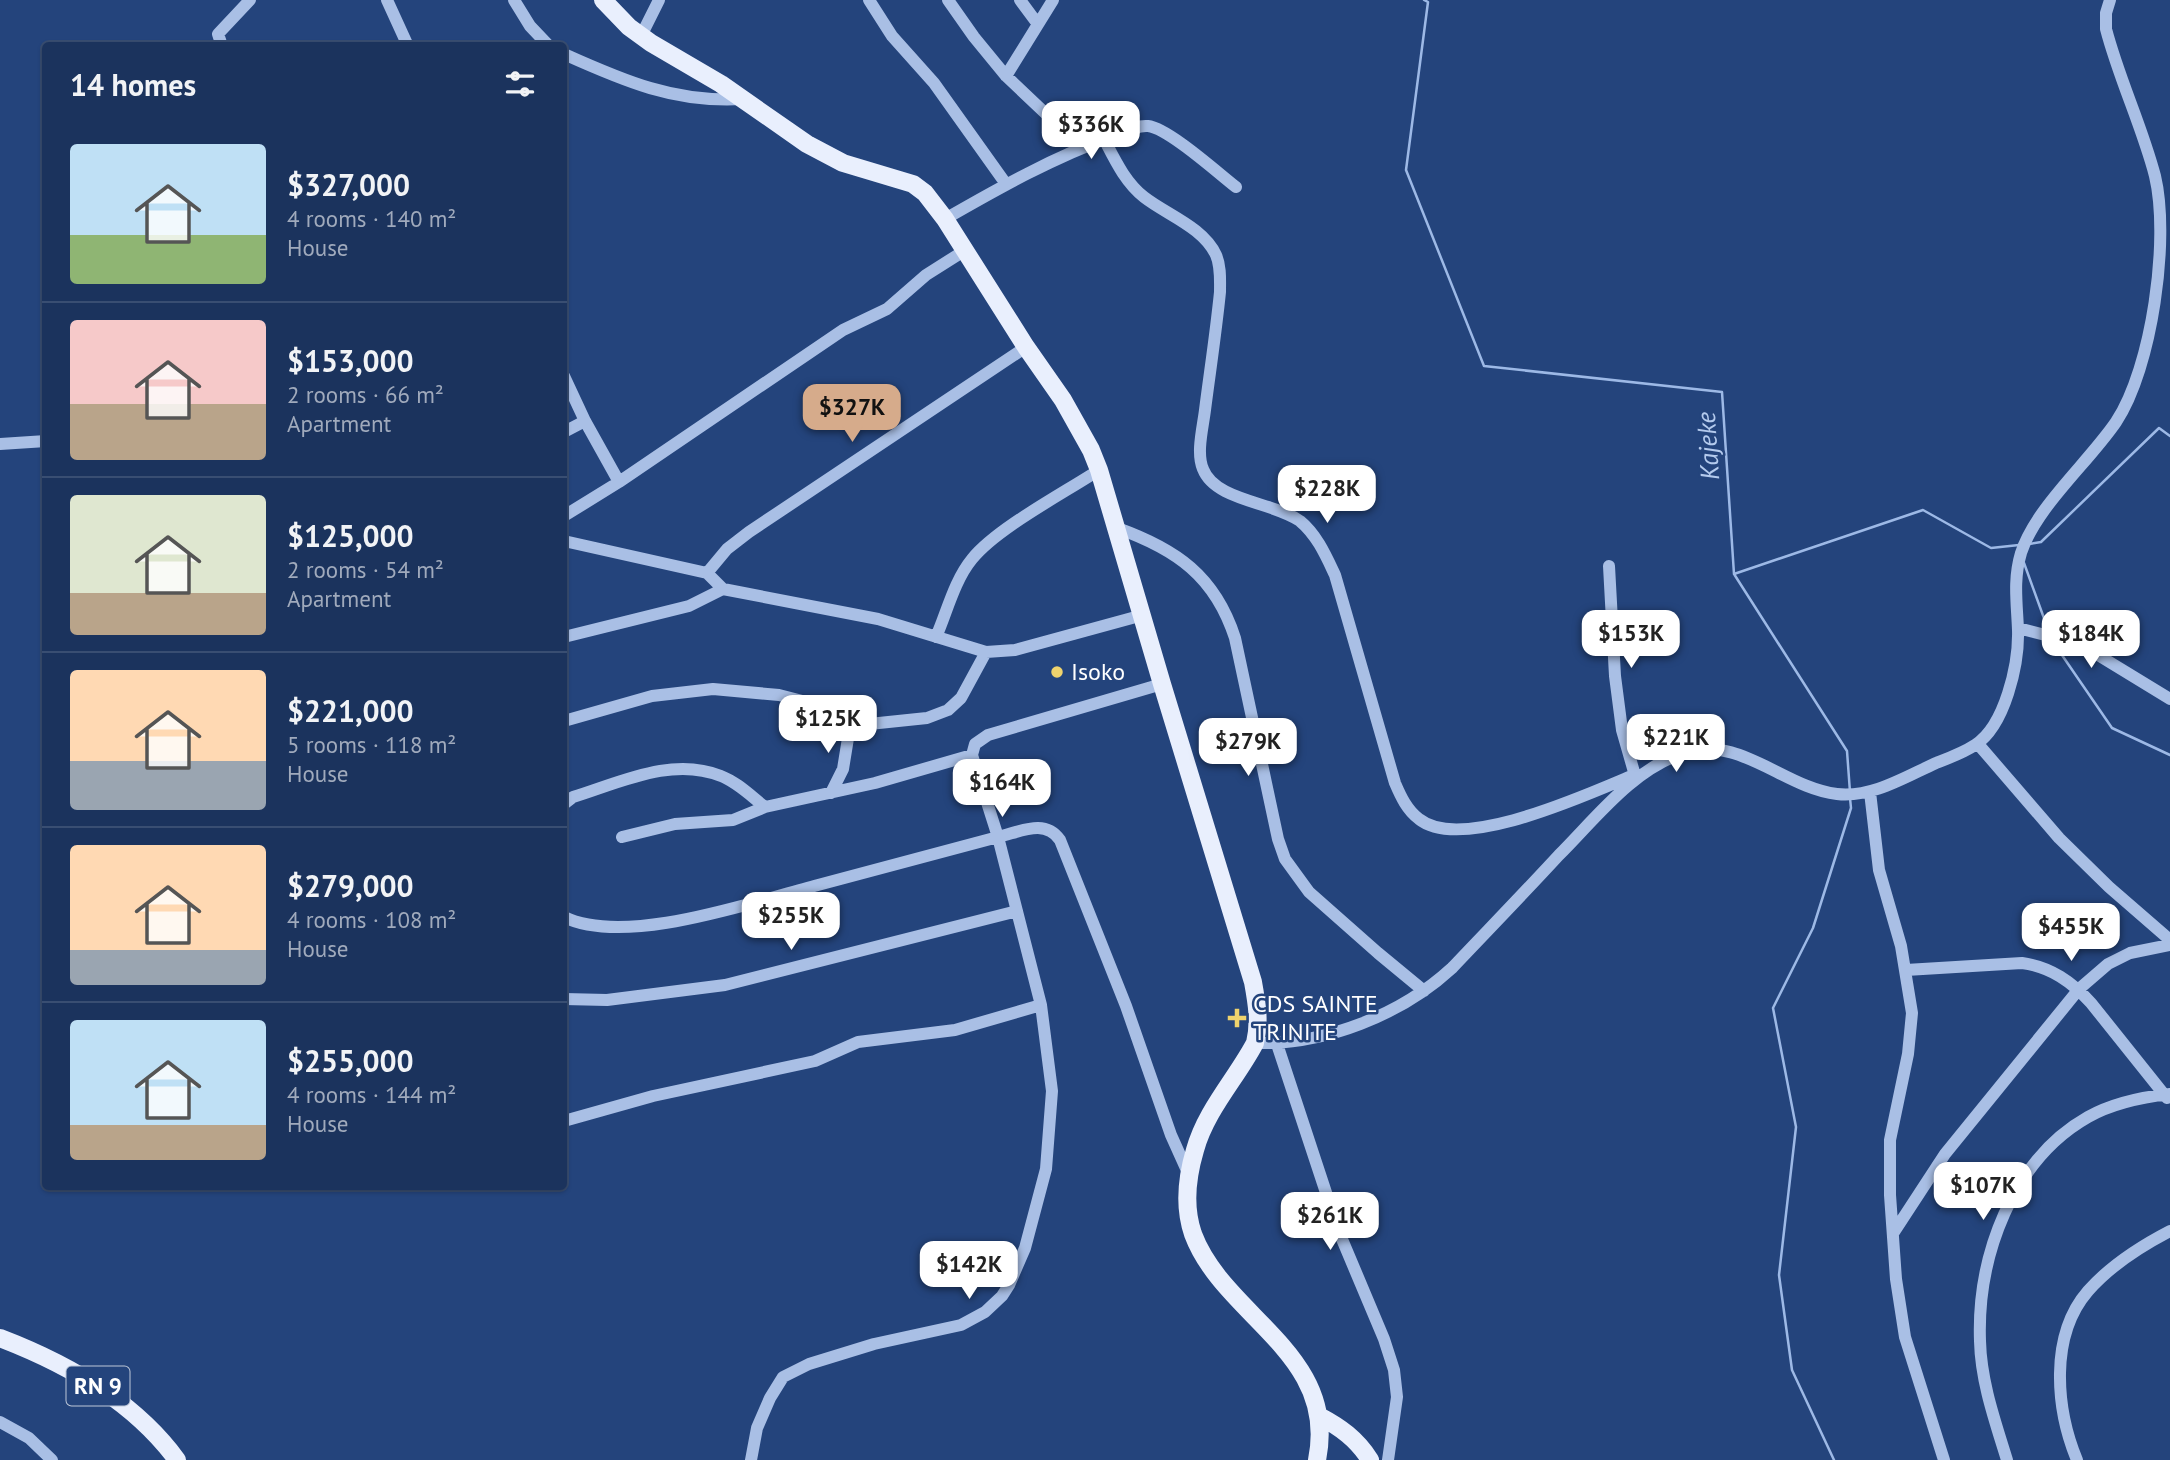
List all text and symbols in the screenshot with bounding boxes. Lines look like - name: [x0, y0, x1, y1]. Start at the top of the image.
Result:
- text: 14 homes: [70, 65, 196, 104]
- icon: filters: [501, 65, 539, 103]
- pin: $336K: [1042, 102, 1140, 161]
- text: $336K: [1058, 109, 1124, 138]
- text: $327,000: [287, 165, 410, 204]
- icon: home: [126, 172, 210, 256]
- text: 4 rooms · 140 m²: [287, 204, 456, 233]
- text: House: [287, 233, 349, 262]
- text: $153,000: [287, 341, 414, 380]
- icon: home: [126, 348, 210, 432]
- text: 2 rooms · 66 m²: [287, 380, 444, 409]
- pin: $327K: [803, 384, 901, 444]
- text: $327K: [819, 392, 885, 421]
- text: Apartment: [287, 409, 391, 438]
- water label: Kajeke: [1689, 411, 1726, 481]
- pin: $228K: [1278, 466, 1376, 525]
- text: $228K: [1294, 473, 1360, 502]
- text: $125,000: [287, 516, 414, 555]
- icon: home: [126, 523, 210, 607]
- text: 2 rooms · 54 m²: [287, 555, 444, 584]
- text: Apartment: [287, 584, 391, 613]
- pin: $153K: [1582, 610, 1680, 670]
- pin: $184K: [2042, 610, 2140, 670]
- text: $153K: [1598, 618, 1664, 647]
- text: $184K: [2058, 618, 2124, 647]
- place label: Isoko: [1071, 656, 1125, 687]
- marker: Isoko: [1049, 664, 1065, 680]
- text: $221,000: [287, 691, 414, 730]
- pin: $125K: [779, 696, 877, 755]
- icon: home: [126, 698, 210, 782]
- text: $125K: [795, 703, 861, 732]
- pin: $221K: [1627, 714, 1725, 774]
- pin: $279K: [1199, 718, 1297, 778]
- text: $221K: [1643, 722, 1709, 751]
- text: $279K: [1215, 726, 1281, 755]
- text: 5 rooms · 118 m²: [287, 730, 456, 759]
- text: House: [287, 759, 349, 788]
- pin: $164K: [953, 760, 1051, 819]
- text: $164K: [969, 767, 1035, 796]
- text: $279,000: [287, 866, 414, 905]
- icon: home: [126, 873, 210, 957]
- pin: $255K: [742, 892, 840, 952]
- text: $255K: [758, 900, 824, 929]
- pin: $455K: [2022, 904, 2120, 963]
- text: 4 rooms · 108 m²: [287, 905, 456, 934]
- text: $455K: [2038, 911, 2104, 940]
- text: House: [287, 934, 349, 963]
- place label: CDS SAINTE TRINITE: [1253, 988, 1378, 1047]
- marker: CDS SAINTE TRINITE: [1227, 1008, 1247, 1028]
- text: $255,000: [287, 1041, 414, 1080]
- icon: home: [126, 1048, 210, 1132]
- text: 4 rooms · 144 m²: [287, 1080, 456, 1109]
- text: House: [287, 1109, 349, 1138]
- pin: $107K: [1934, 1162, 2032, 1222]
- text: $107K: [1950, 1170, 2016, 1199]
- pin: $261K: [1281, 1192, 1379, 1252]
- text: $261K: [1297, 1200, 1363, 1229]
- pin: $142K: [920, 1242, 1018, 1301]
- text: $142K: [936, 1249, 1002, 1278]
- road number: RN 9: [66, 1366, 130, 1406]

